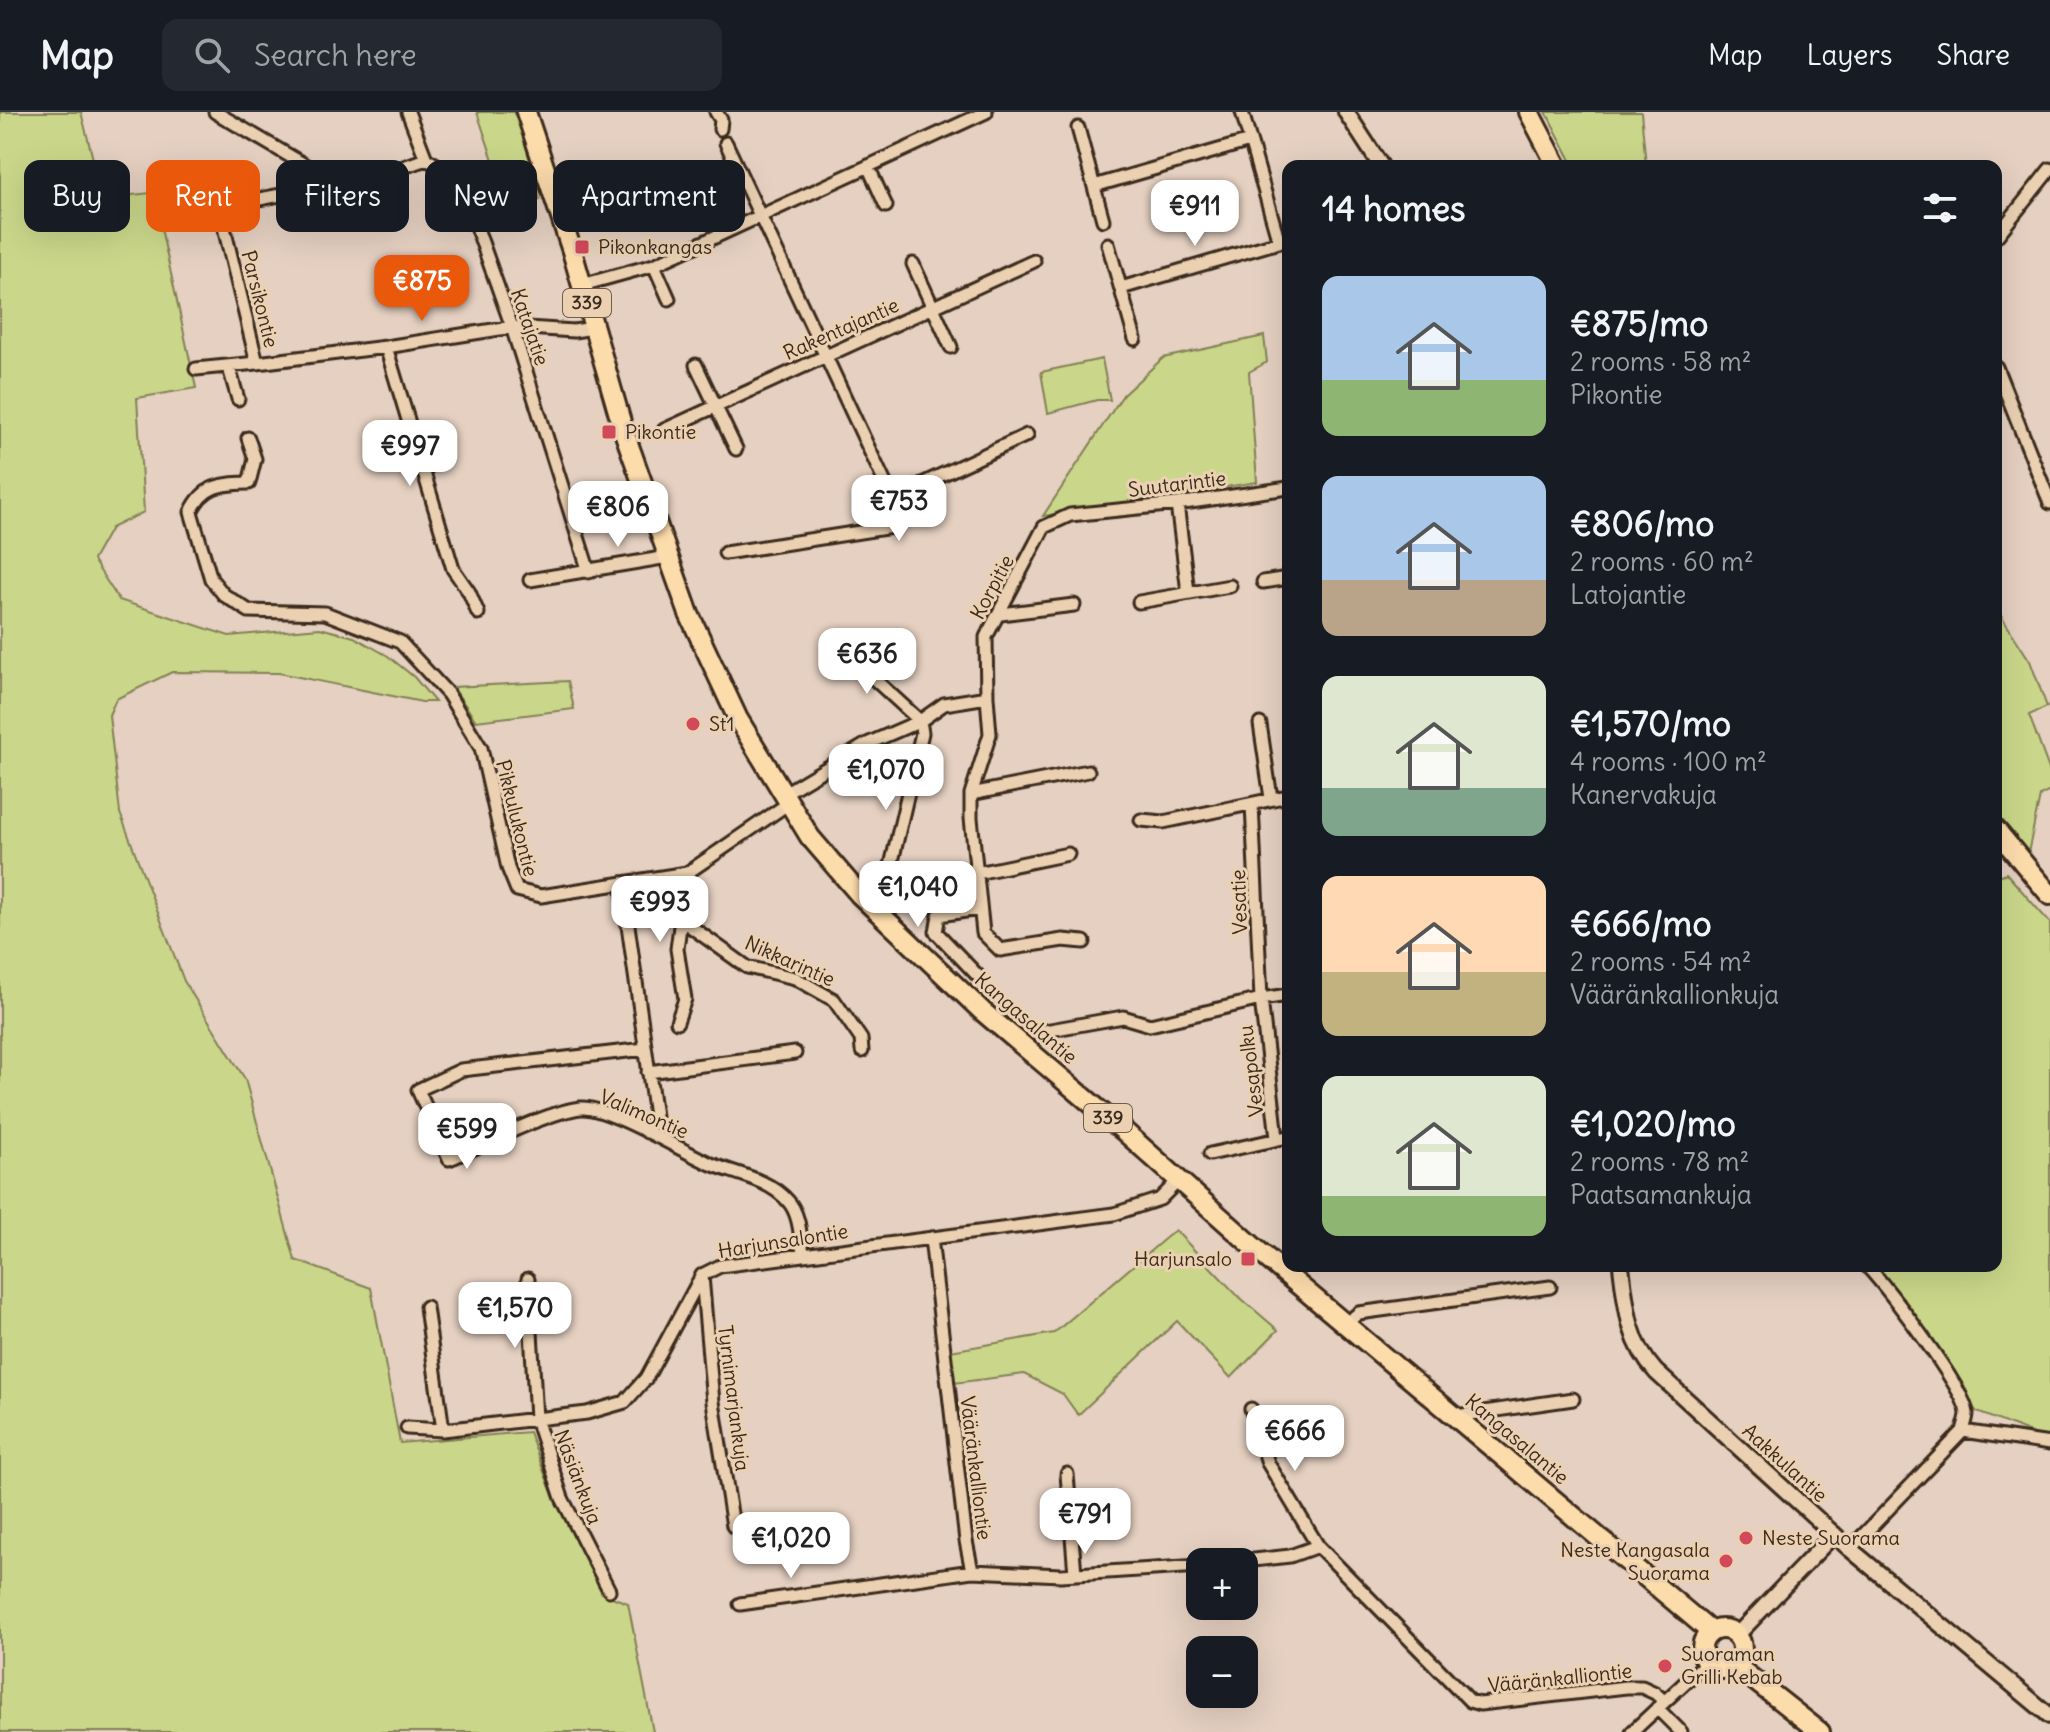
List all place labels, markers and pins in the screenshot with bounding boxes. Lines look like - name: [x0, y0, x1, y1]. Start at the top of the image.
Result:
- pin: €911: [1148, 180, 1242, 248]
- place label: Pikonkangas: [598, 234, 712, 259]
- marker: Pikonkangas: [573, 238, 591, 256]
- pin: €875: [375, 255, 469, 323]
- place label: Pikontie: [625, 419, 696, 444]
- pin: €997: [363, 420, 457, 488]
- marker: Pikontie: [600, 423, 618, 441]
- pin: €753: [852, 475, 946, 543]
- pin: €806: [571, 481, 665, 549]
- pin: €636: [820, 628, 914, 696]
- place label: St1: [709, 711, 734, 736]
- marker: St1: [684, 715, 702, 733]
- pin: €1,070: [821, 744, 951, 812]
- pin: €1,040: [853, 861, 983, 929]
- pin: €993: [613, 876, 707, 944]
- pin: €599: [420, 1103, 514, 1171]
- place label: Harjunsalo: [1134, 1246, 1232, 1271]
- marker: Harjunsalo: [1239, 1250, 1257, 1268]
- pin: €1,570: [450, 1282, 580, 1350]
- pin: €666: [1248, 1405, 1342, 1473]
- pin: €791: [1038, 1488, 1132, 1556]
- pin: €1,020: [726, 1512, 856, 1580]
- place label: Neste Suorama: [1762, 1525, 1900, 1550]
- marker: Neste Suorama: [1737, 1529, 1755, 1547]
- place label: Neste Kangasala Suorama: [1560, 1537, 1710, 1585]
- marker: Neste Kangasala Suorama: [1717, 1552, 1735, 1570]
- place label: Suoraman Grilli Kebab: [1681, 1641, 1782, 1689]
- marker: Suoraman Grilli Kebab: [1656, 1657, 1674, 1675]

